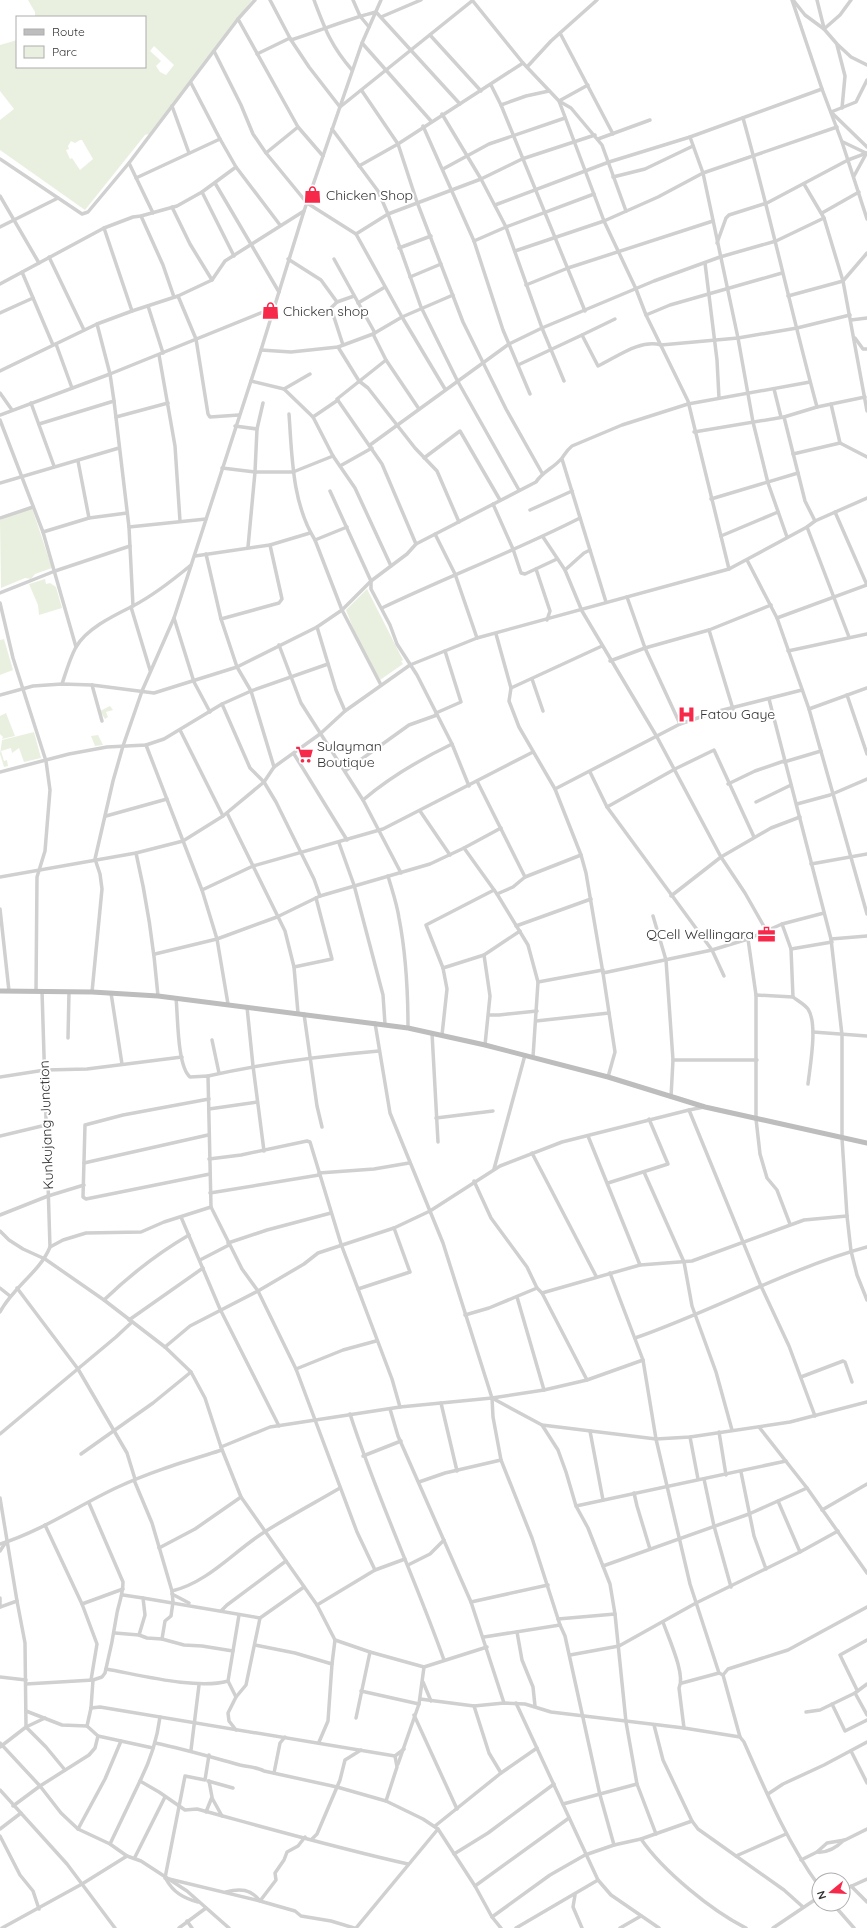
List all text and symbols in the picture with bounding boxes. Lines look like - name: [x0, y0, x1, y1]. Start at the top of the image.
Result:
- legend: [16, 16, 146, 68]
- text: Route: [52, 24, 85, 39]
- text: Parc: [52, 44, 77, 59]
- shop icon: Chicken Shop: [303, 185, 323, 205]
- place label: Chicken Shop: [326, 186, 413, 204]
- shop icon: Chicken shop: [260, 301, 280, 321]
- place label: Chicken shop: [283, 302, 369, 320]
- hospital icon: Fatou Gaye: [677, 704, 697, 724]
- place label: Fatou Gaye: [700, 705, 775, 723]
- place label: Sulayman Boutique: [317, 737, 382, 771]
- supermarket icon: Sulayman Boutique: [294, 744, 314, 764]
- office icon: QCell Wellingara: [757, 924, 777, 944]
- place label: QCell Wellingara: [646, 925, 754, 943]
- street label: Kunkujang Junction: [35, 1060, 57, 1190]
- north arrow: [811, 1872, 851, 1912]
- text: N: [814, 1889, 829, 1901]

